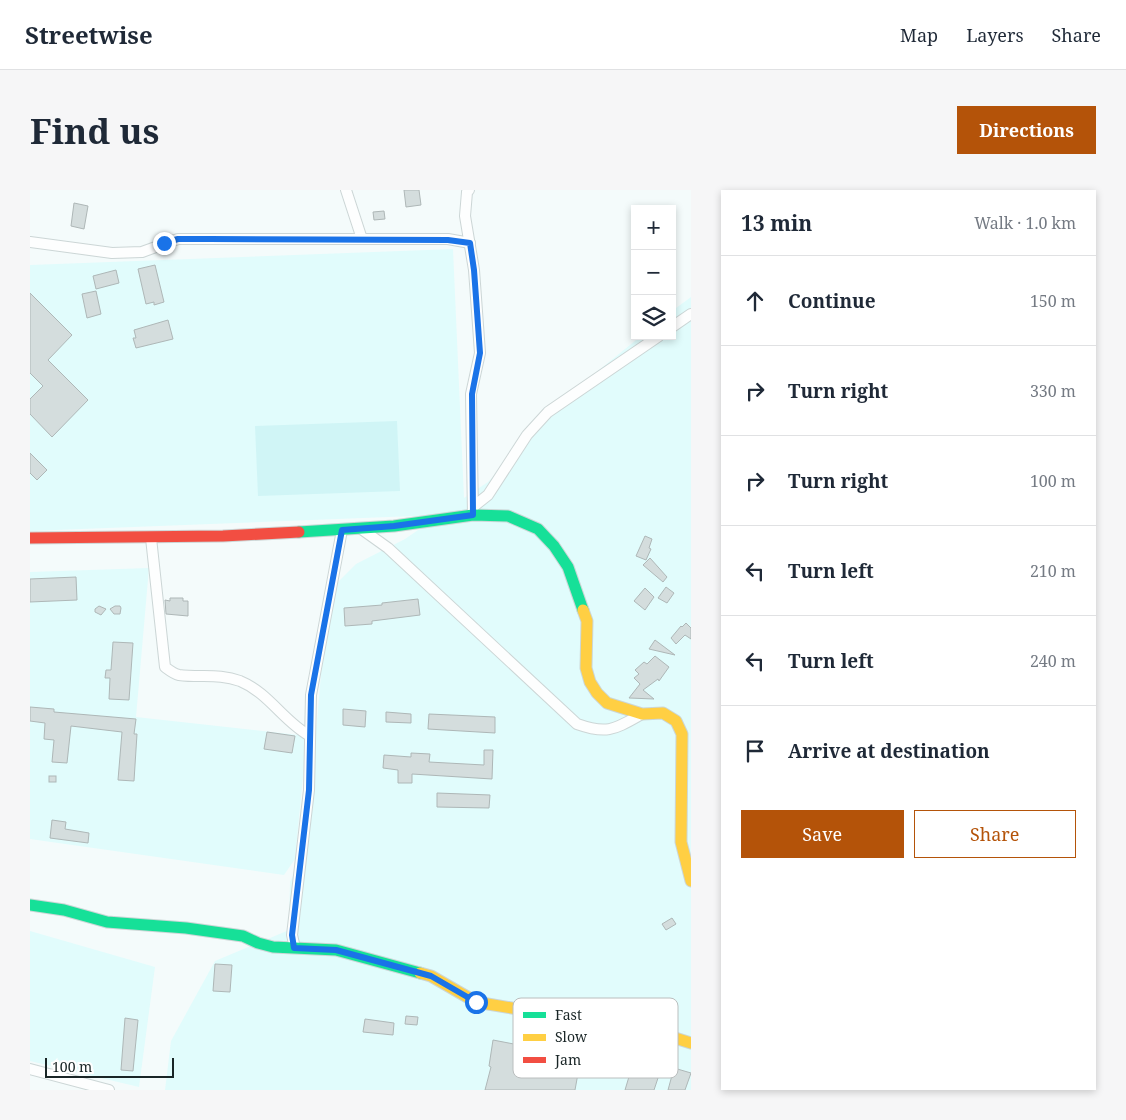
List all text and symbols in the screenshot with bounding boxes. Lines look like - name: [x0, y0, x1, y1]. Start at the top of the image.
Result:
- text: Streetwise: [25, 18, 153, 51]
- text: Map: [900, 23, 938, 47]
- text: Layers: [966, 23, 1024, 47]
- text: Share: [1052, 23, 1101, 47]
- button: Directions: [957, 106, 1096, 154]
- text: Find us: [30, 107, 159, 154]
- map controls: [631, 205, 676, 340]
- button: +: [631, 205, 676, 250]
- text: 13 min: [741, 209, 812, 237]
- text: Walk · 1.0 km: [974, 212, 1076, 234]
- route end: [153, 232, 176, 255]
- button: −: [631, 250, 676, 295]
- icon: ahead: [741, 287, 769, 315]
- text: Continue: [788, 288, 876, 314]
- text: 150 m: [1030, 290, 1076, 312]
- button: layers: [631, 295, 676, 340]
- icon: right: [741, 377, 769, 405]
- text: Turn right: [788, 378, 888, 404]
- text: 330 m: [1030, 380, 1076, 402]
- icon: right: [741, 467, 769, 495]
- text: Turn right: [788, 468, 888, 494]
- text: 100 m: [1030, 470, 1076, 492]
- icon: left: [741, 557, 769, 585]
- text: Turn left: [788, 558, 874, 584]
- text: 210 m: [1030, 560, 1076, 582]
- icon: left: [741, 647, 769, 675]
- text: Turn left: [788, 648, 874, 674]
- text: 240 m: [1030, 650, 1076, 672]
- icon: arrive: [741, 737, 769, 765]
- text: Arrive at destination: [788, 738, 990, 764]
- button: Save: [741, 810, 904, 858]
- button: Share: [914, 810, 1076, 858]
- route start: [465, 991, 488, 1014]
- legend: [513, 998, 678, 1078]
- text: Fast: [555, 1005, 582, 1024]
- text: Slow: [555, 1027, 588, 1046]
- text: Jam: [554, 1050, 581, 1069]
- scale bar: [45, 1055, 174, 1078]
- text: 100 m: [52, 1057, 92, 1076]

